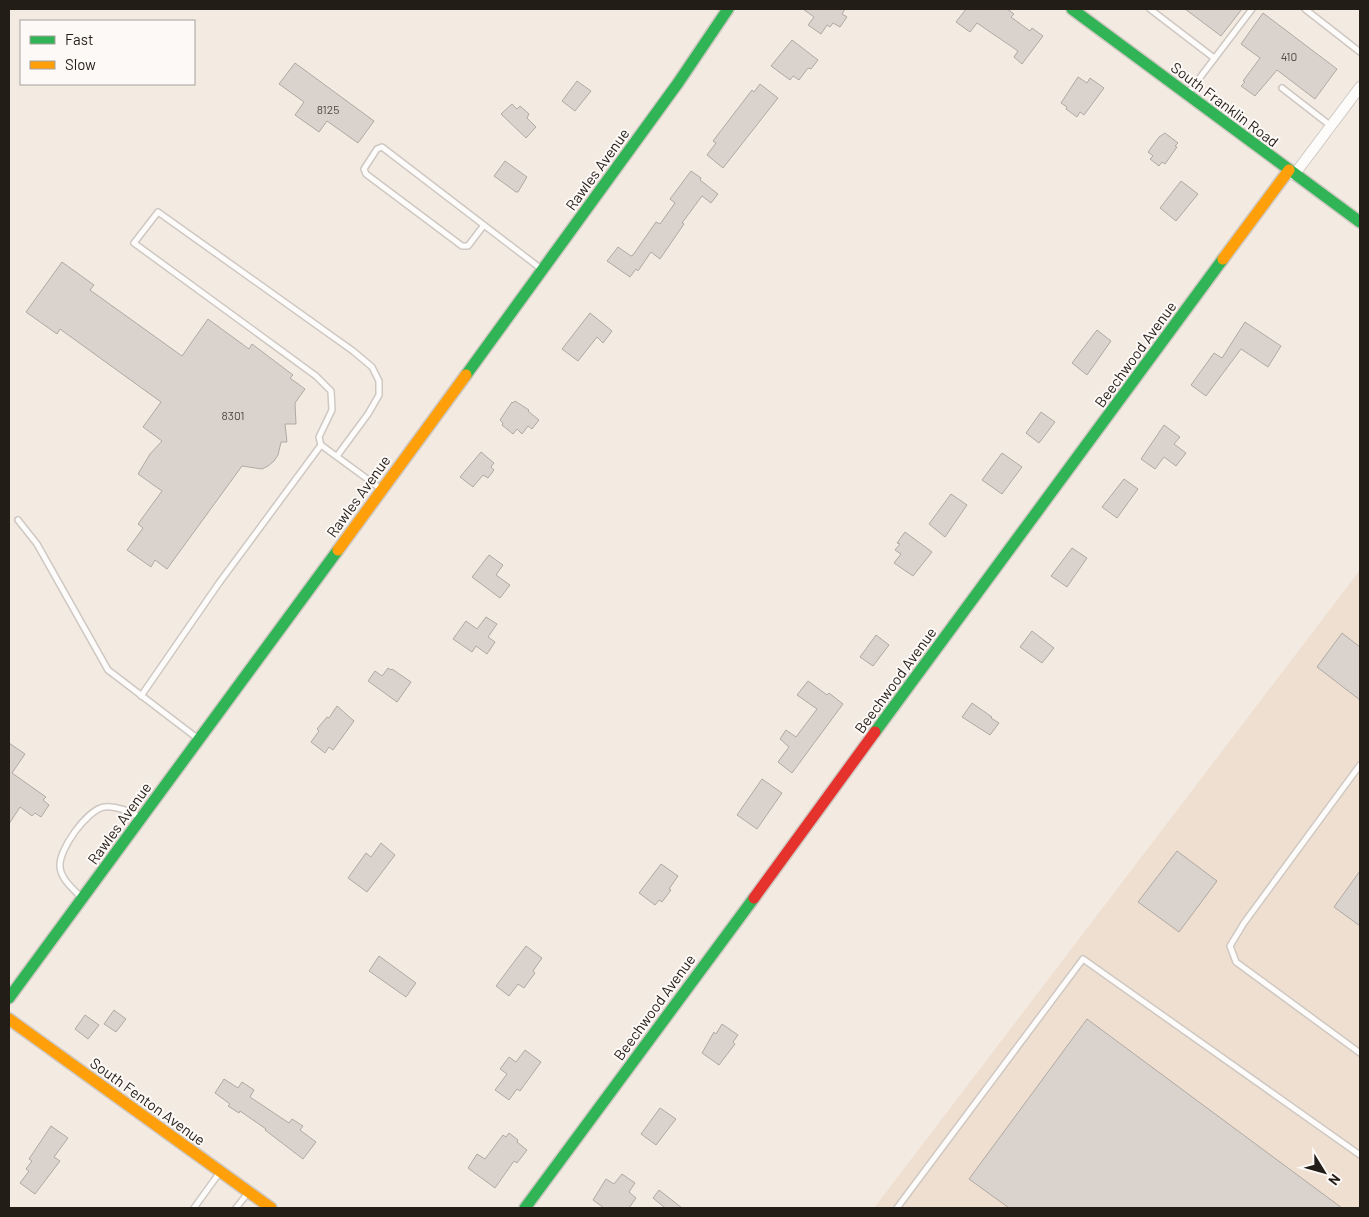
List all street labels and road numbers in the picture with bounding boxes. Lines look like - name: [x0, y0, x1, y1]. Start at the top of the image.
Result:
- street label: South Franklin Road: [1168, 58, 1282, 150]
- street label: Rawles Avenue: [561, 125, 633, 213]
- street label: Beechwood Avenue: [1090, 297, 1180, 411]
- street label: Rawles Avenue: [322, 452, 394, 540]
- street label: Beechwood Avenue: [850, 623, 940, 737]
- street label: Rawles Avenue: [83, 779, 155, 867]
- street label: Beechwood Avenue: [609, 950, 699, 1064]
- street label: South Fenton Avenue: [87, 1053, 209, 1149]

